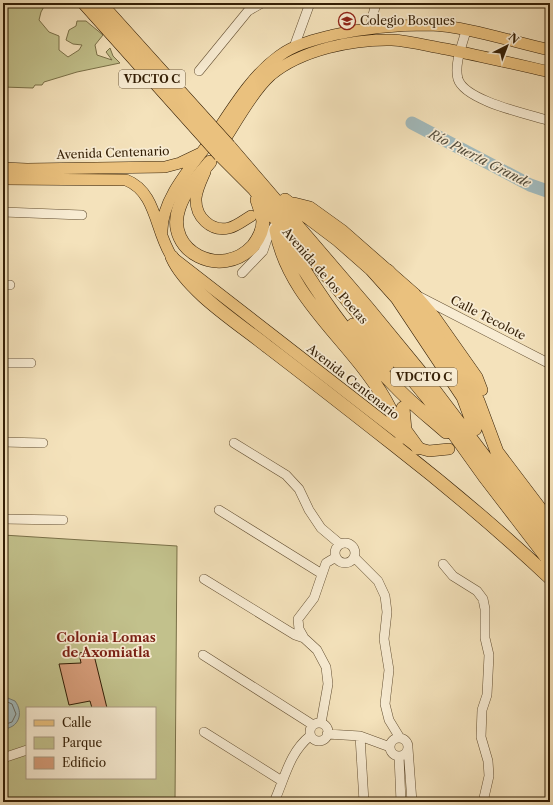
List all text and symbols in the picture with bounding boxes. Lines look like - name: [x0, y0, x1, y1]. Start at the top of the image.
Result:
- school or university icon: Colegio Bosques: [337, 11, 357, 31]
- place label: Colegio Bosques: [360, 13, 455, 28]
- north arrow: [487, 26, 527, 66]
- text: N: [505, 30, 522, 47]
- road number: VDCTO C: [119, 70, 185, 88]
- water label: Río Puerta Grande: [425, 125, 534, 191]
- street label: Avenida Centenario: [55, 143, 170, 162]
- street label: Avenida de los Poetas: [279, 224, 371, 327]
- street label: Calle Tecolote: [448, 292, 529, 343]
- street label: Avenida Centenario: [303, 340, 403, 422]
- road number: VDCTO C: [391, 368, 457, 386]
- district label: Colonia Lomas de Axomiatla: [56, 629, 156, 660]
- legend: [26, 707, 156, 779]
- text: Calle: [62, 715, 92, 730]
- text: Parque: [62, 735, 103, 750]
- text: Edificio: [62, 755, 106, 770]

